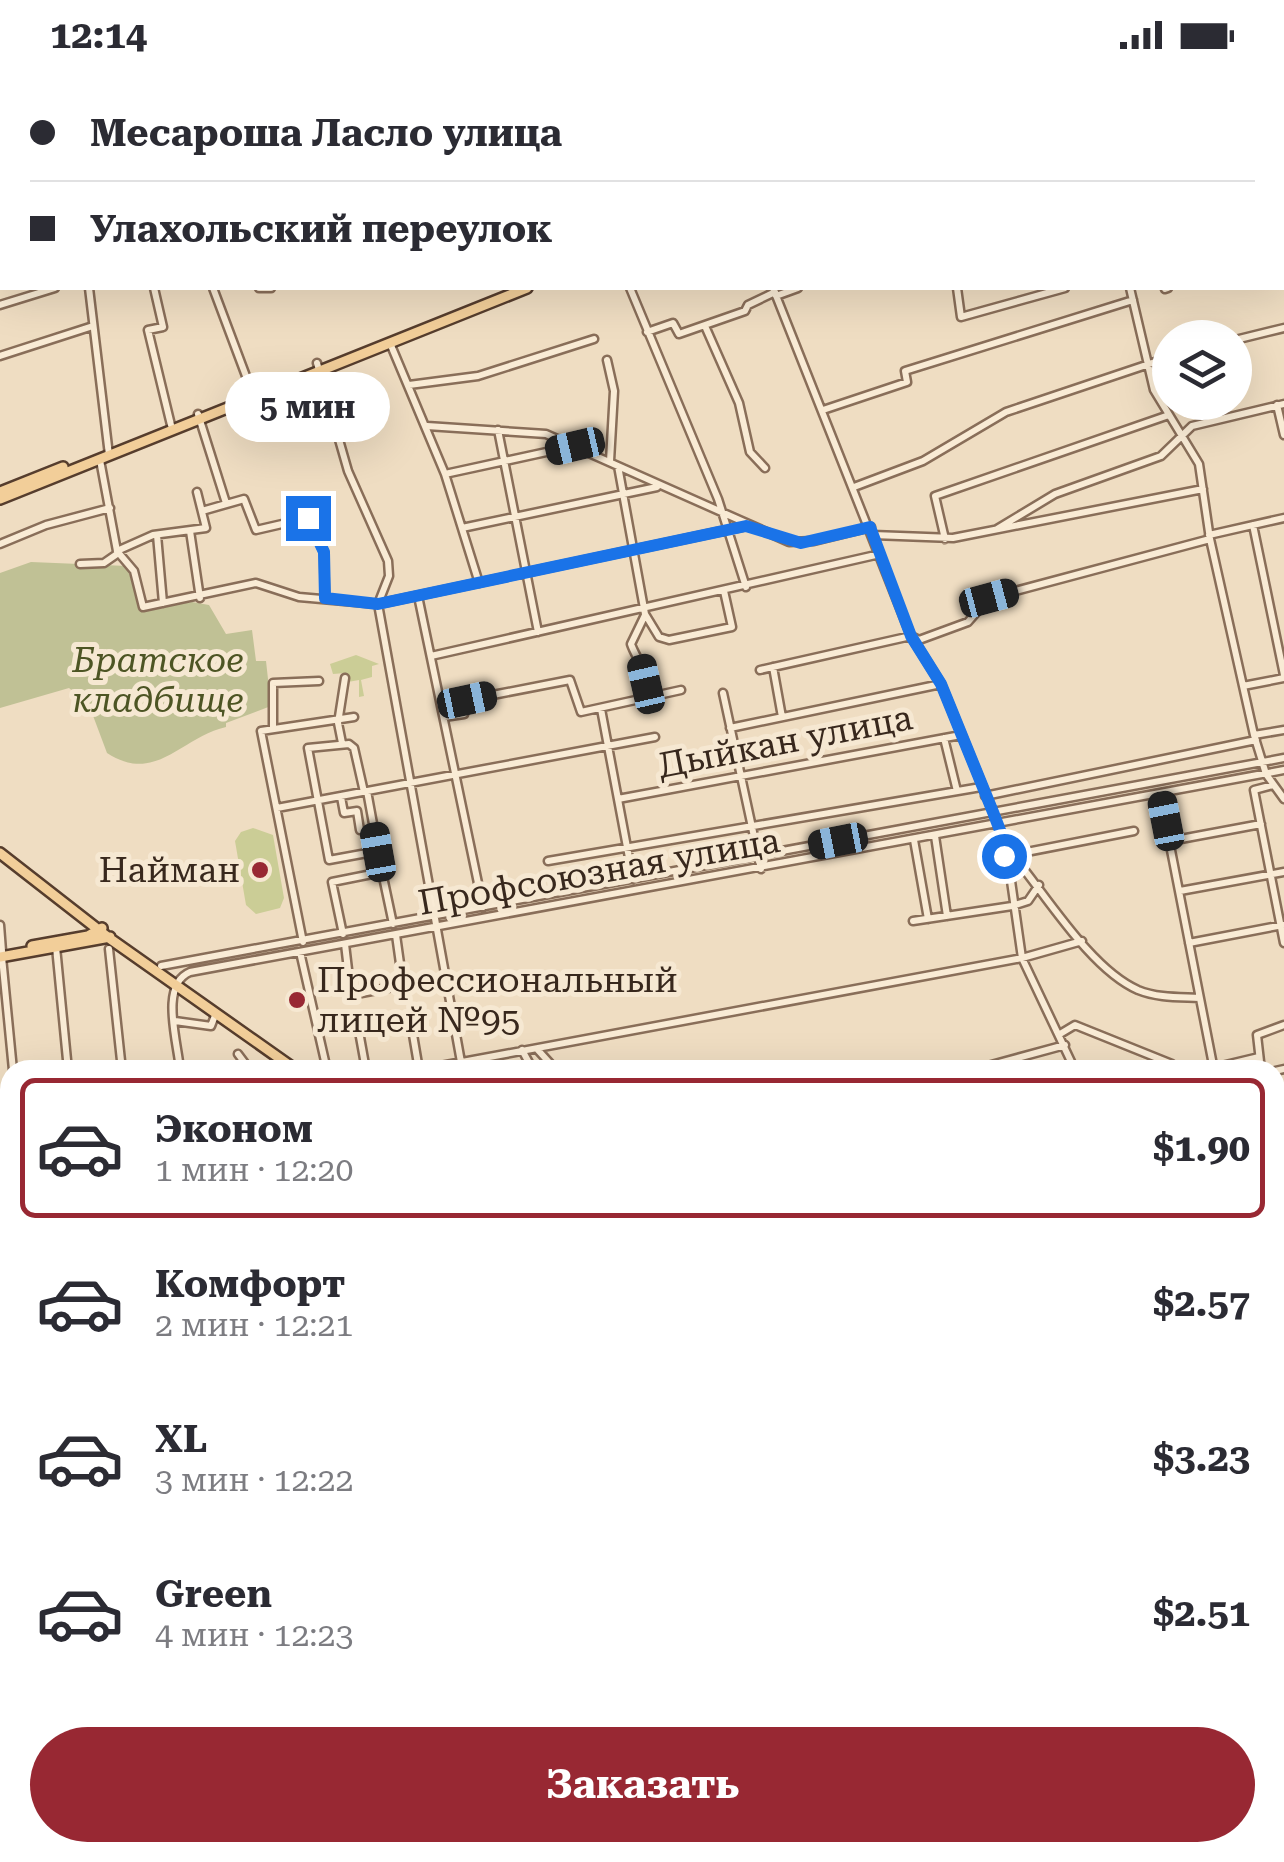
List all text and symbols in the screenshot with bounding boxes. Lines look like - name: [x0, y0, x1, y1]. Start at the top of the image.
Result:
- text: 12:14: [50, 13, 147, 57]
- text: Месароша Ласло улица: [90, 111, 562, 155]
- text: Улахольский переулок: [90, 207, 553, 251]
- map controls: [1152, 320, 1252, 420]
- button: layers: [1152, 320, 1252, 420]
- callout: 5 мин: [226, 373, 390, 443]
- text: 5 мин: [260, 388, 355, 426]
- car: [542, 425, 608, 467]
- route end: [286, 496, 331, 541]
- car: [956, 576, 1022, 620]
- park label: Братское кладбище: [71, 640, 244, 721]
- car: [625, 651, 667, 717]
- car: [435, 679, 499, 721]
- street label: Дыйкан улица: [654, 697, 916, 787]
- car: [1146, 789, 1186, 853]
- car: [358, 820, 398, 884]
- street label: Профсоюзная улица: [415, 820, 783, 924]
- car: [806, 821, 870, 861]
- route start: [982, 834, 1027, 879]
- place label: Найман: [99, 850, 240, 891]
- marker: Найман: [249, 859, 271, 881]
- place label: Профессиональный лицей №95: [317, 960, 678, 1041]
- marker: Профессиональный лицей №95: [286, 989, 308, 1011]
- icon: car: [35, 1103, 125, 1193]
- text: Эконом: [155, 1107, 313, 1151]
- text: $1.90: [1153, 1126, 1250, 1170]
- text: 1 мин · 12:20: [155, 1151, 353, 1189]
- icon: car: [35, 1258, 125, 1348]
- text: Комфорт: [155, 1262, 345, 1306]
- text: $2.57: [1153, 1281, 1250, 1325]
- text: 2 мин · 12:21: [155, 1306, 353, 1344]
- icon: car: [35, 1413, 125, 1503]
- text: XL: [155, 1417, 207, 1461]
- text: $3.23: [1153, 1436, 1250, 1480]
- text: 3 мин · 12:22: [155, 1461, 353, 1499]
- icon: car: [35, 1568, 125, 1658]
- text: Green: [155, 1572, 272, 1616]
- text: $2.51: [1153, 1591, 1250, 1635]
- text: 4 мин · 12:23: [155, 1616, 353, 1654]
- button: Заказать: [30, 1727, 1255, 1842]

